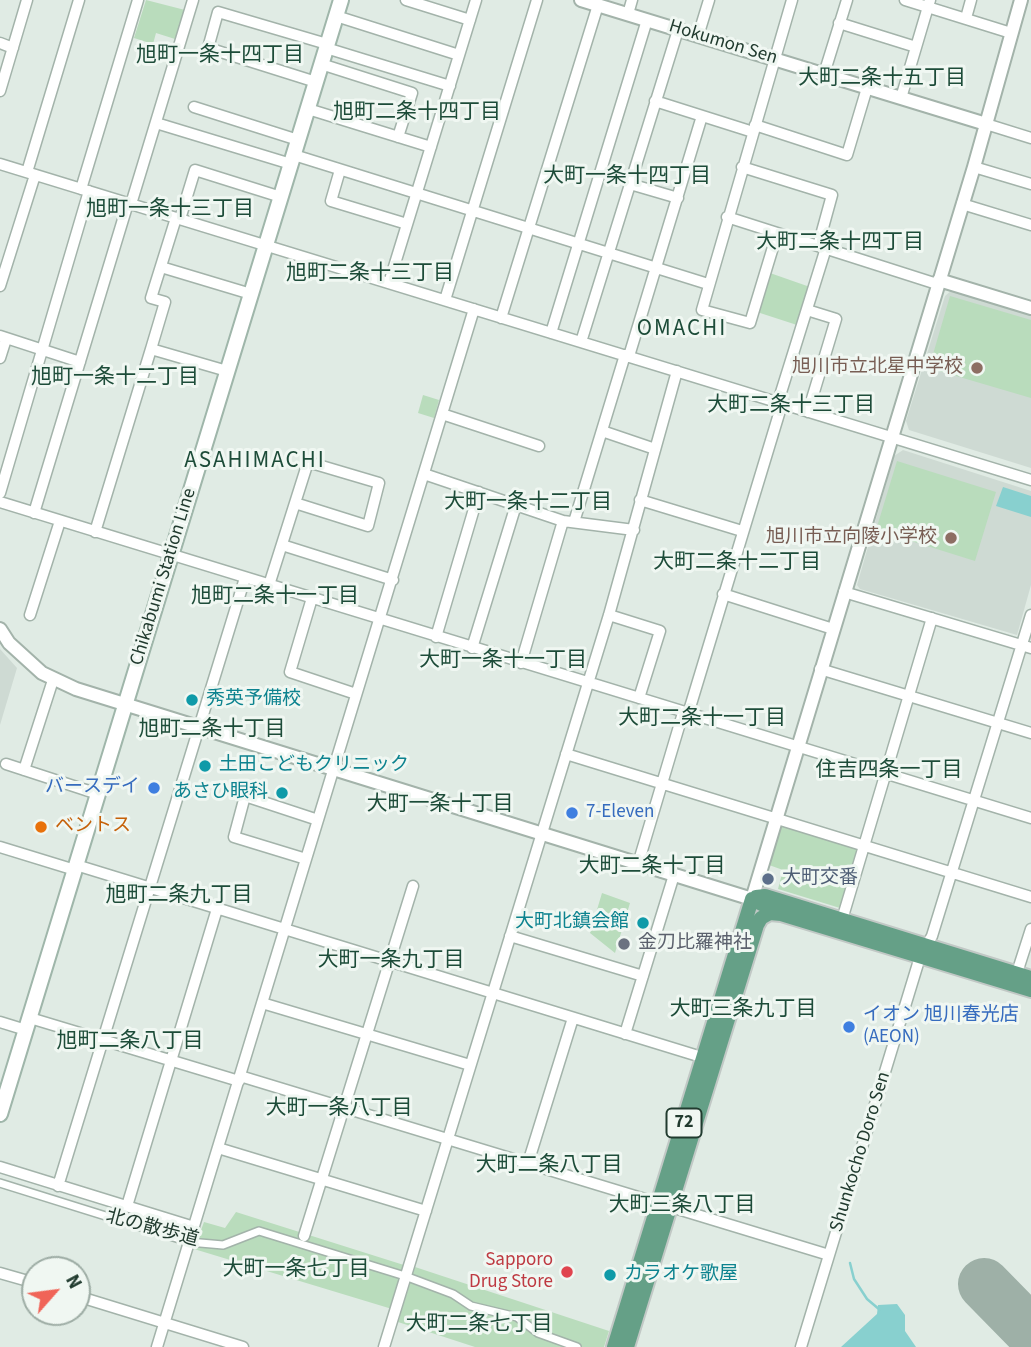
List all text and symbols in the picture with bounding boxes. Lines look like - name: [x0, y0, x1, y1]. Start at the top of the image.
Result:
- street label: Hokumon Sen: [666, 16, 780, 70]
- district label: 旭町一条十四丁目: [136, 43, 304, 69]
- district label: 大町二条十五丁目: [798, 66, 966, 92]
- district label: 旭町二条十四丁目: [333, 100, 501, 126]
- district label: 大町一条十四丁目: [543, 164, 711, 190]
- district label: 旭町一条十三丁目: [86, 197, 254, 223]
- district label: 大町二条十四丁目: [756, 230, 924, 256]
- district label: 旭町二条十三丁目: [286, 261, 454, 287]
- district label: OMACHI: [638, 316, 726, 344]
- place label: 旭川市立北星中学校: [792, 357, 963, 379]
- marker: 旭川市立北星中学校: [969, 360, 985, 376]
- district label: 旭町一条十二丁目: [31, 365, 199, 391]
- district label: 大町二条十三丁目: [707, 393, 875, 419]
- district label: ASAHIMACHI: [186, 448, 324, 476]
- street label: Chikabumi Station Line: [126, 486, 202, 668]
- district label: 大町一条十二丁目: [444, 490, 612, 516]
- place label: 旭川市立向陵小学校: [766, 527, 937, 549]
- marker: 旭川市立向陵小学校: [943, 530, 959, 546]
- district label: 大町二条十二丁目: [653, 550, 821, 576]
- district label: 旭町二条十一丁目: [191, 584, 359, 610]
- district label: 大町一条十一丁目: [419, 648, 587, 674]
- place label: 秀英予備校: [206, 689, 301, 711]
- marker: 秀英予備校: [184, 692, 200, 708]
- district label: 大町二条十一丁目: [618, 706, 786, 732]
- district label: 旭町二条十丁目: [139, 717, 285, 743]
- place label: 土田こどもクリニック: [219, 755, 409, 777]
- marker: 土田こどもクリニック: [197, 758, 213, 774]
- district label: 住吉四条一丁目: [816, 758, 962, 784]
- place label: バースデイ: [45, 777, 140, 799]
- marker: バースデイ: [146, 780, 162, 796]
- place label: あさひ眼科: [173, 782, 268, 804]
- marker: あさひ眼科: [274, 785, 290, 801]
- district label: 大町一条十丁目: [367, 792, 513, 818]
- place label: 7-Eleven: [586, 802, 654, 824]
- marker: 7-Eleven: [564, 805, 580, 821]
- place label: ベントス: [55, 816, 131, 838]
- marker: ベントス: [33, 819, 49, 835]
- district label: 大町二条十丁目: [579, 854, 725, 880]
- place label: 大町交番: [782, 868, 858, 890]
- marker: 大町交番: [760, 871, 776, 887]
- district label: 旭町二条九丁目: [106, 883, 252, 909]
- place label: 大町北鎮会館: [515, 912, 629, 934]
- marker: 大町北鎮会館: [635, 915, 651, 931]
- place label: 金刀比羅神社: [638, 933, 752, 955]
- marker: 金刀比羅神社: [616, 936, 632, 952]
- district label: 大町一条九丁目: [318, 948, 464, 974]
- district label: 大町三条九丁目: [670, 997, 816, 1023]
- place label: イオン 旭川春光店 (AEON): [863, 1005, 1019, 1049]
- marker: イオン 旭川春光店 (AEON): [841, 1019, 857, 1035]
- district label: 旭町二条八丁目: [57, 1029, 203, 1055]
- street label: Shunkocho Doro Sen: [826, 1069, 896, 1235]
- district label: 大町一条八丁目: [266, 1096, 412, 1122]
- road number: 72: [666, 1108, 702, 1138]
- district label: 大町二条八丁目: [476, 1153, 622, 1179]
- district label: 大町三条八丁目: [609, 1193, 755, 1219]
- street label: 北の散歩道: [103, 1206, 201, 1252]
- place label: Sapporo Drug Store: [469, 1250, 553, 1294]
- north arrow: [21, 1256, 91, 1326]
- district label: 大町一条七丁目: [223, 1257, 369, 1283]
- marker: Sapporo Drug Store: [559, 1264, 575, 1280]
- place label: カラオケ歌屋: [624, 1264, 738, 1286]
- marker: カラオケ歌屋: [602, 1267, 618, 1283]
- text: N: [58, 1270, 88, 1294]
- district label: 大町二条七丁目: [406, 1312, 552, 1338]

